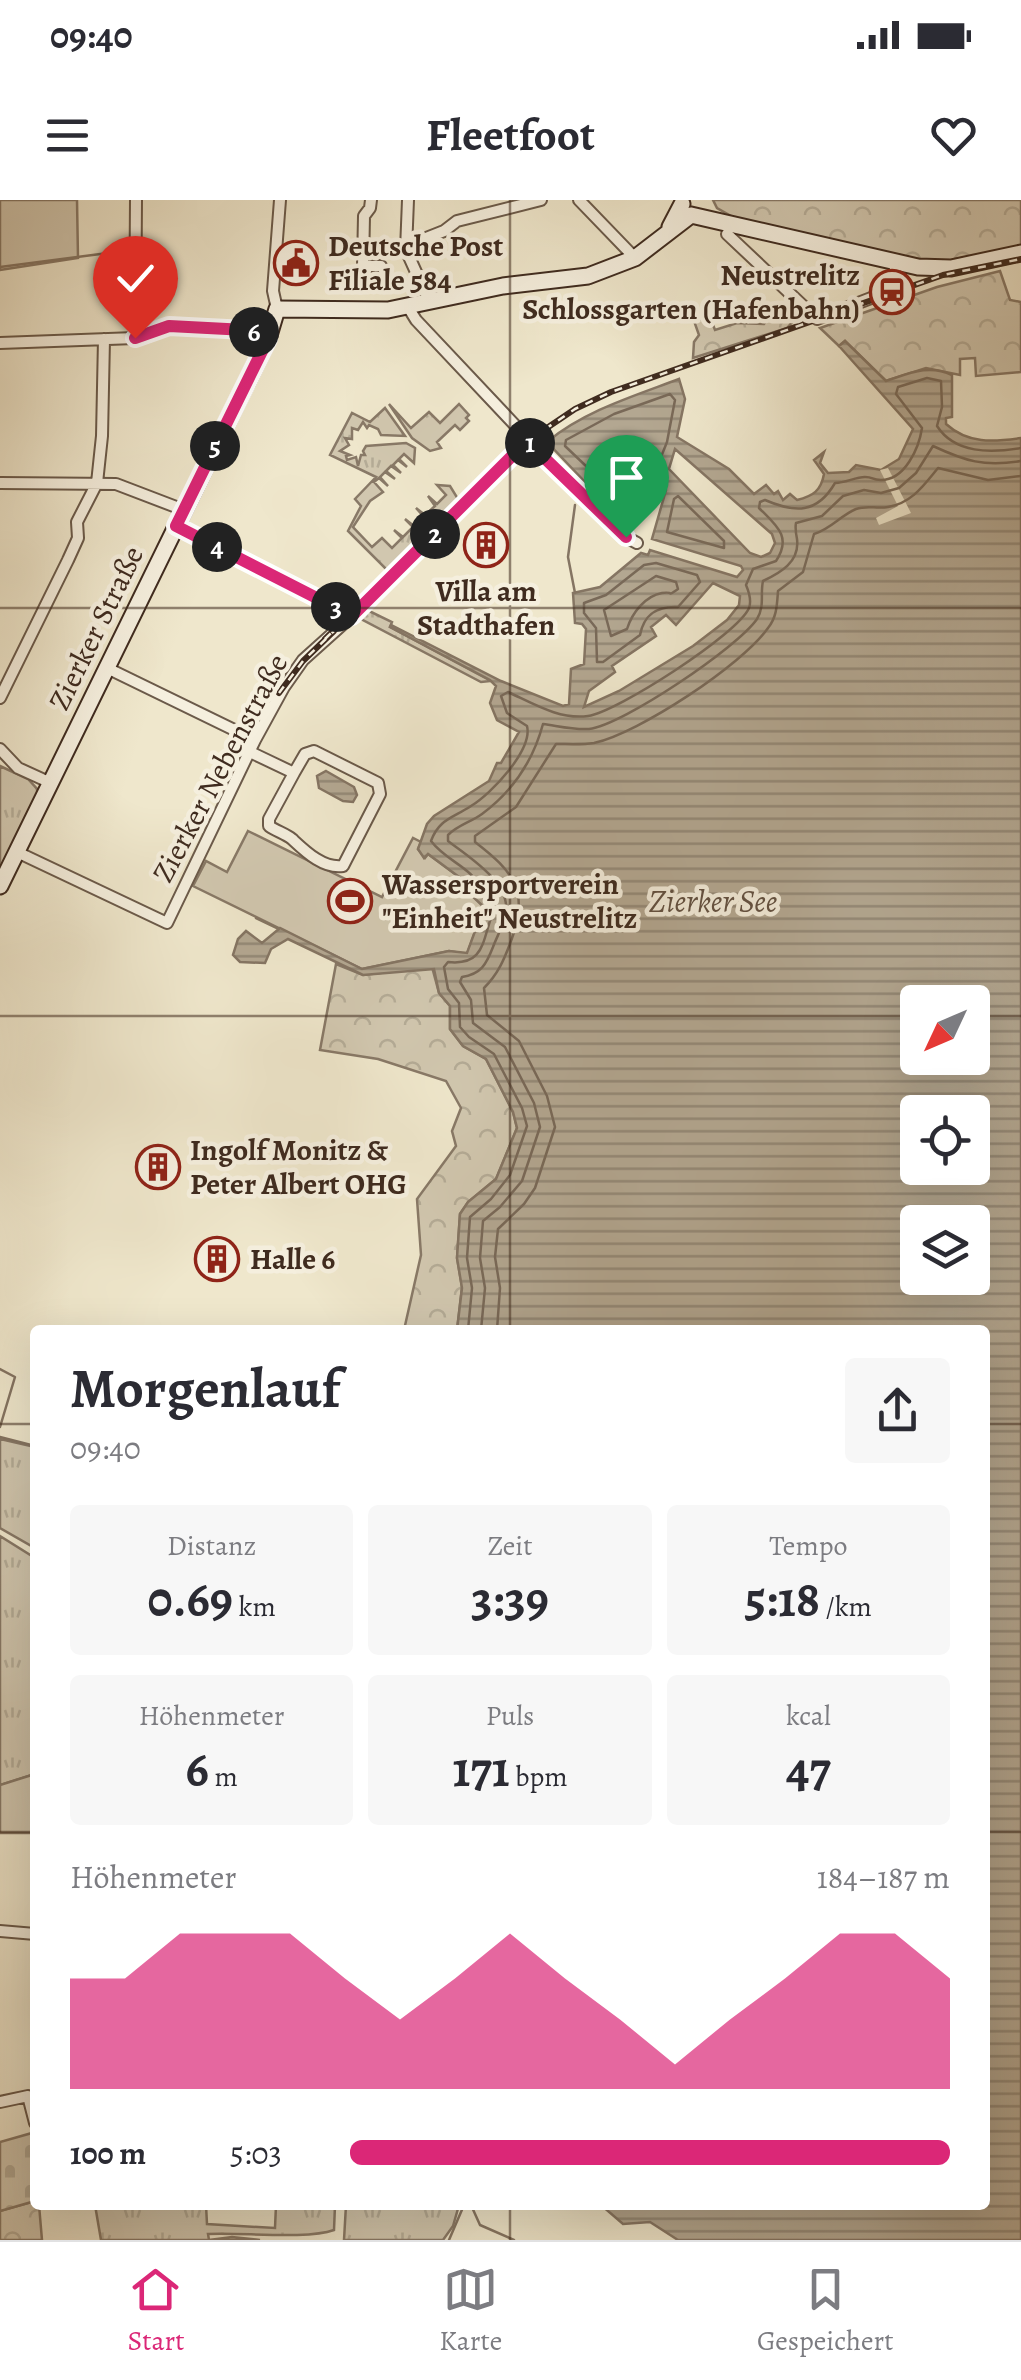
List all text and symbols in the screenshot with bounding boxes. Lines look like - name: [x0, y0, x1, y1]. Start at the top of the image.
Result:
- text: 09:40: [50, 9, 133, 61]
- text: Fleetfoot: [426, 104, 595, 166]
- icon: menu: [40, 108, 95, 163]
- icon: heart: [926, 108, 981, 163]
- place label: Deutsche Post Filiale 584: [328, 226, 503, 300]
- pin: [93, 236, 178, 339]
- public building icon: Deutsche Post Filiale 584: [273, 240, 319, 286]
- icon: check: [108, 251, 163, 306]
- place label: Neustrelitz Schlossgarten (Hafenbahn): [522, 255, 860, 329]
- station icon: Neustrelitz Schlossgarten (Hafenbahn): [869, 269, 915, 315]
- pin: 6: [229, 307, 279, 357]
- text: 6: [247, 313, 261, 351]
- pin: 1: [505, 418, 555, 468]
- pin: 5: [190, 421, 240, 471]
- text: 1: [525, 424, 535, 462]
- text: 5: [209, 427, 221, 465]
- pin: [584, 435, 669, 538]
- icon: arrive: [599, 450, 654, 505]
- pin: 2: [410, 509, 460, 559]
- text: 2: [428, 515, 442, 553]
- pin: 4: [192, 522, 242, 572]
- building icon: Villa am Stadthafen: [463, 522, 509, 568]
- text: 4: [210, 528, 224, 566]
- street label: Zierker Straße: [39, 539, 153, 717]
- place label: Villa am Stadthafen: [417, 571, 555, 645]
- pin: 3: [311, 582, 361, 632]
- text: 3: [330, 588, 342, 626]
- street label: Zierker Nebenstraße: [143, 647, 297, 889]
- place label: Wassersportverein "Einheit" Neustrelitz: [381, 864, 637, 938]
- sports icon: Wassersportverein "Einheit" Neustrelitz: [327, 878, 373, 924]
- water label: Zierker See: [649, 879, 777, 923]
- north arrow: [900, 985, 990, 1075]
- map controls: [900, 985, 990, 1295]
- button: locate: [900, 1095, 990, 1185]
- place label: Ingolf Monitz & Peter Albert OHG: [190, 1130, 407, 1204]
- building icon: Ingolf Monitz & Peter Albert OHG: [135, 1144, 181, 1190]
- button: layers: [900, 1205, 990, 1295]
- building icon: Halle 6: [194, 1236, 240, 1282]
- place label: Halle 6: [250, 1239, 335, 1279]
- text: Morgenlauf: [70, 1351, 340, 1426]
- button: share: [845, 1358, 950, 1463]
- text: 09:40: [70, 1426, 141, 1470]
- text: Distanz: [167, 1527, 256, 1565]
- text: Zeit: [487, 1527, 533, 1565]
- text: Tempo: [769, 1527, 847, 1565]
- text: 0.69: [148, 1565, 233, 1633]
- text: 3:39: [471, 1565, 549, 1633]
- text: 5:18: [745, 1565, 820, 1633]
- text: km: [233, 1588, 276, 1626]
- text: /km: [820, 1588, 872, 1626]
- text: Höhenmeter: [139, 1697, 285, 1735]
- text: Puls: [486, 1697, 534, 1735]
- text: kcal: [786, 1697, 831, 1735]
- text: 6: [186, 1735, 209, 1803]
- text: 171: [452, 1735, 510, 1803]
- text: 47: [786, 1735, 831, 1803]
- text: m: [209, 1758, 238, 1796]
- text: bpm: [510, 1758, 568, 1796]
- text: Höhenmeter: [70, 1855, 237, 1899]
- text: 184–187 m: [817, 1855, 950, 1899]
- text: 100 m: [70, 2131, 146, 2175]
- text: 5:03: [230, 2131, 282, 2175]
- tab: Start: [127, 2262, 185, 2360]
- tab: Karte: [439, 2262, 502, 2360]
- tab: Gespeichert: [757, 2262, 894, 2360]

